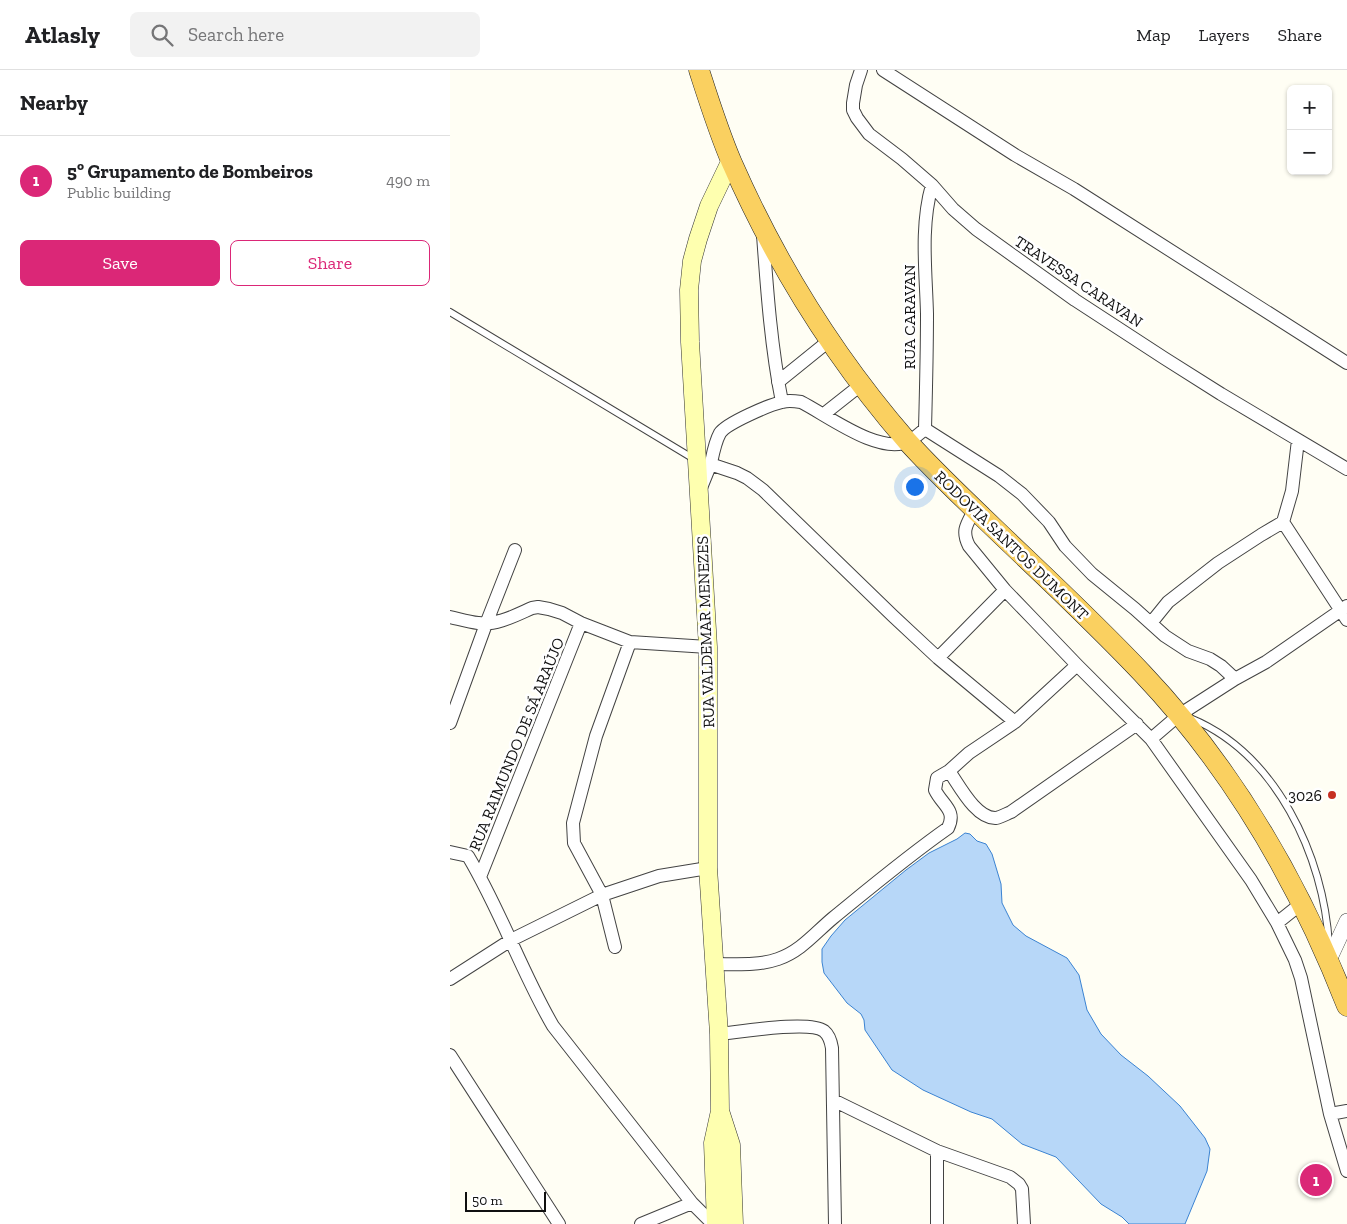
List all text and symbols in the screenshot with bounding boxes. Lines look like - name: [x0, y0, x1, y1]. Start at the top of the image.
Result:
- search box: [130, 12, 480, 57]
- text: Atlasly: [25, 20, 100, 49]
- icon: search: [148, 21, 176, 49]
- text: Search here: [188, 23, 284, 46]
- text: Map: [1136, 24, 1171, 46]
- text: Layers: [1199, 24, 1250, 46]
- text: Share: [1278, 24, 1322, 46]
- map controls: [1287, 85, 1332, 175]
- button: +: [1287, 85, 1332, 130]
- text: Nearby: [20, 90, 88, 115]
- button: −: [1287, 130, 1332, 175]
- text: 5º Grupamento de Bombeiros: [67, 160, 313, 183]
- text: 1: [33, 171, 39, 190]
- text: 490 m: [386, 171, 430, 190]
- text: Public building: [67, 183, 171, 202]
- street label: TRAVESSA CARAVAN: [1011, 231, 1147, 331]
- button: Save: [20, 240, 220, 286]
- button: Share: [230, 240, 430, 286]
- street label: RUA CARAVAN: [900, 264, 919, 370]
- street label: RODOVIA SANTOS DUMONT: [931, 467, 1093, 624]
- your location: [902, 474, 928, 500]
- street label: RUA VALDEMAR MENEZES: [693, 536, 718, 728]
- street label: RUA RAIMUNDO DE SÁ ARAÚJO: [465, 634, 568, 854]
- place label: 3026: [1288, 786, 1322, 805]
- marker: 3026: [1326, 789, 1338, 801]
- pin: 1: [1300, 1161, 1332, 1199]
- scale bar: [465, 1189, 546, 1212]
- text: 50 m: [472, 1192, 503, 1209]

